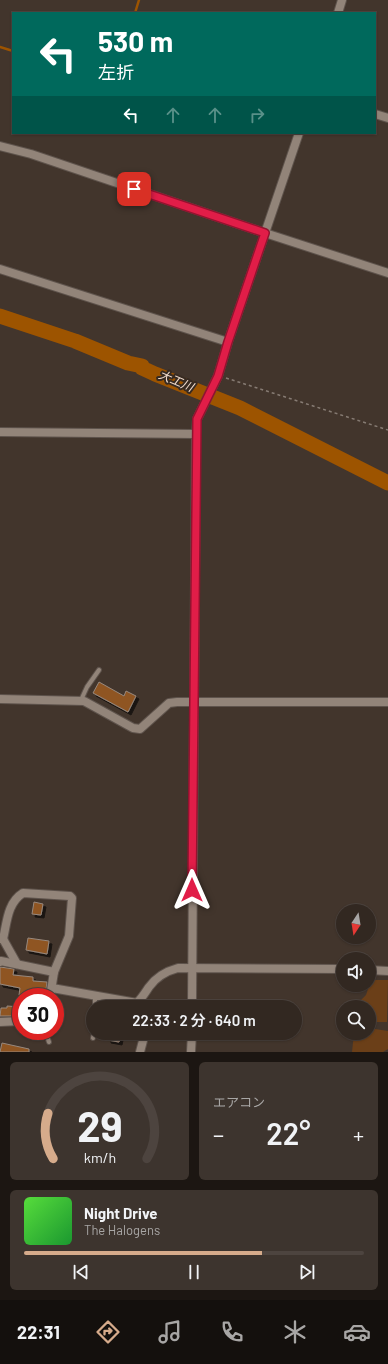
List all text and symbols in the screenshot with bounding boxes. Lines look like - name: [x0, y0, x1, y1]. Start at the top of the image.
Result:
- text: 530 m: [98, 24, 173, 58]
- icon: left: [32, 28, 84, 80]
- text: 左折: [98, 61, 134, 83]
- icon: left: [120, 104, 142, 126]
- icon: ahead: [162, 104, 184, 126]
- icon: ahead: [204, 104, 226, 126]
- icon: right: [246, 104, 268, 126]
- pin: [117, 172, 151, 206]
- icon: arrive: [123, 178, 145, 200]
- water label: 大工川: [157, 367, 198, 394]
- position arrow: [171, 869, 213, 911]
- north arrow: [336, 904, 376, 944]
- map controls: [336, 904, 376, 1040]
- button: sound: [336, 952, 376, 992]
- speed limit sign: 30: [12, 988, 64, 1040]
- button: search: [336, 1000, 376, 1040]
- text: 22:33 · 2 分 · 640 m: [132, 1011, 256, 1029]
- text: エアコン: [213, 1094, 265, 1110]
- text: 29: [77, 1100, 122, 1150]
- text: 22°: [266, 1115, 311, 1151]
- text: −: [213, 1121, 224, 1147]
- text: +: [353, 1121, 364, 1147]
- text: km/h: [83, 1149, 116, 1166]
- text: Night Drive: [84, 1204, 157, 1222]
- text: The Halogens: [84, 1222, 160, 1238]
- icon: previous: [70, 1261, 92, 1283]
- icon: pause: [183, 1261, 205, 1283]
- icon: next: [296, 1261, 318, 1283]
- icon: directions: [94, 1318, 122, 1346]
- icon: music: [156, 1318, 184, 1346]
- icon: phone: [218, 1318, 246, 1346]
- icon: climate: [281, 1318, 309, 1346]
- icon: car: [343, 1318, 371, 1346]
- text: 22:31: [17, 1321, 60, 1343]

